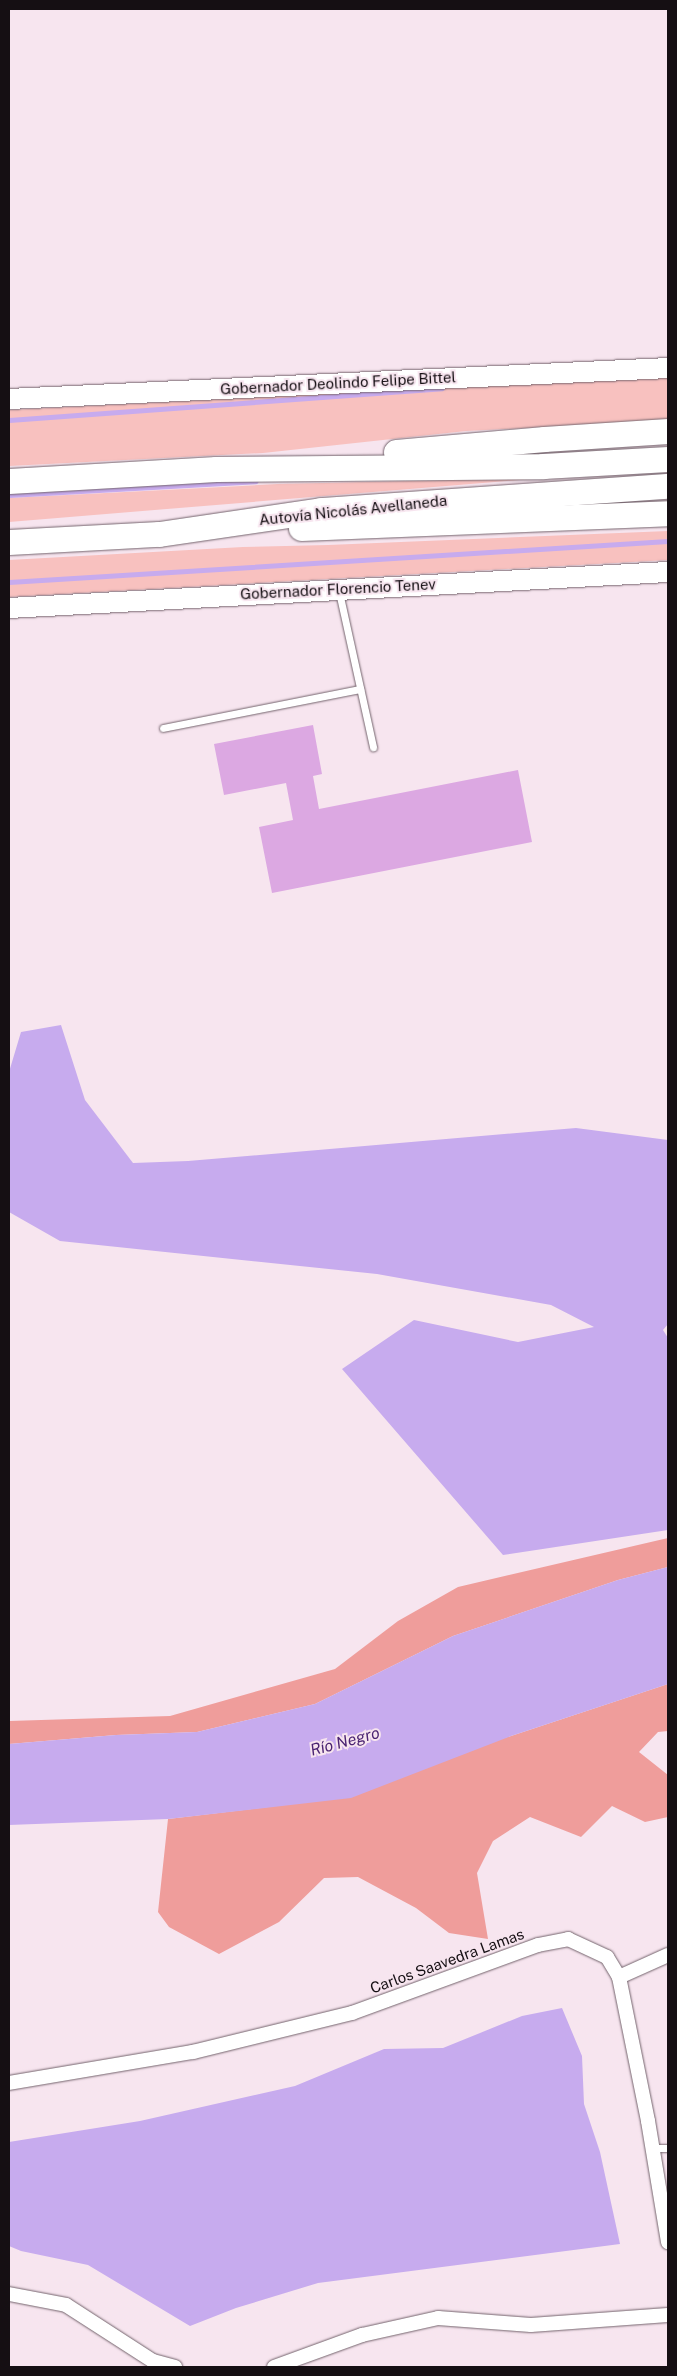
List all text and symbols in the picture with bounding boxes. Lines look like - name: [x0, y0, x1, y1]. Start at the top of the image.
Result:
- street label: Gobernador Deolindo Felipe Bittel: [220, 368, 456, 398]
- street label: Autovía Nicolás Avellaneda: [258, 491, 448, 529]
- street label: Gobernador Florencio Tenev: [240, 575, 436, 603]
- water label: Río Negro: [308, 1724, 382, 1760]
- street label: Carlos Saavedra Lamas: [368, 1925, 526, 1997]

